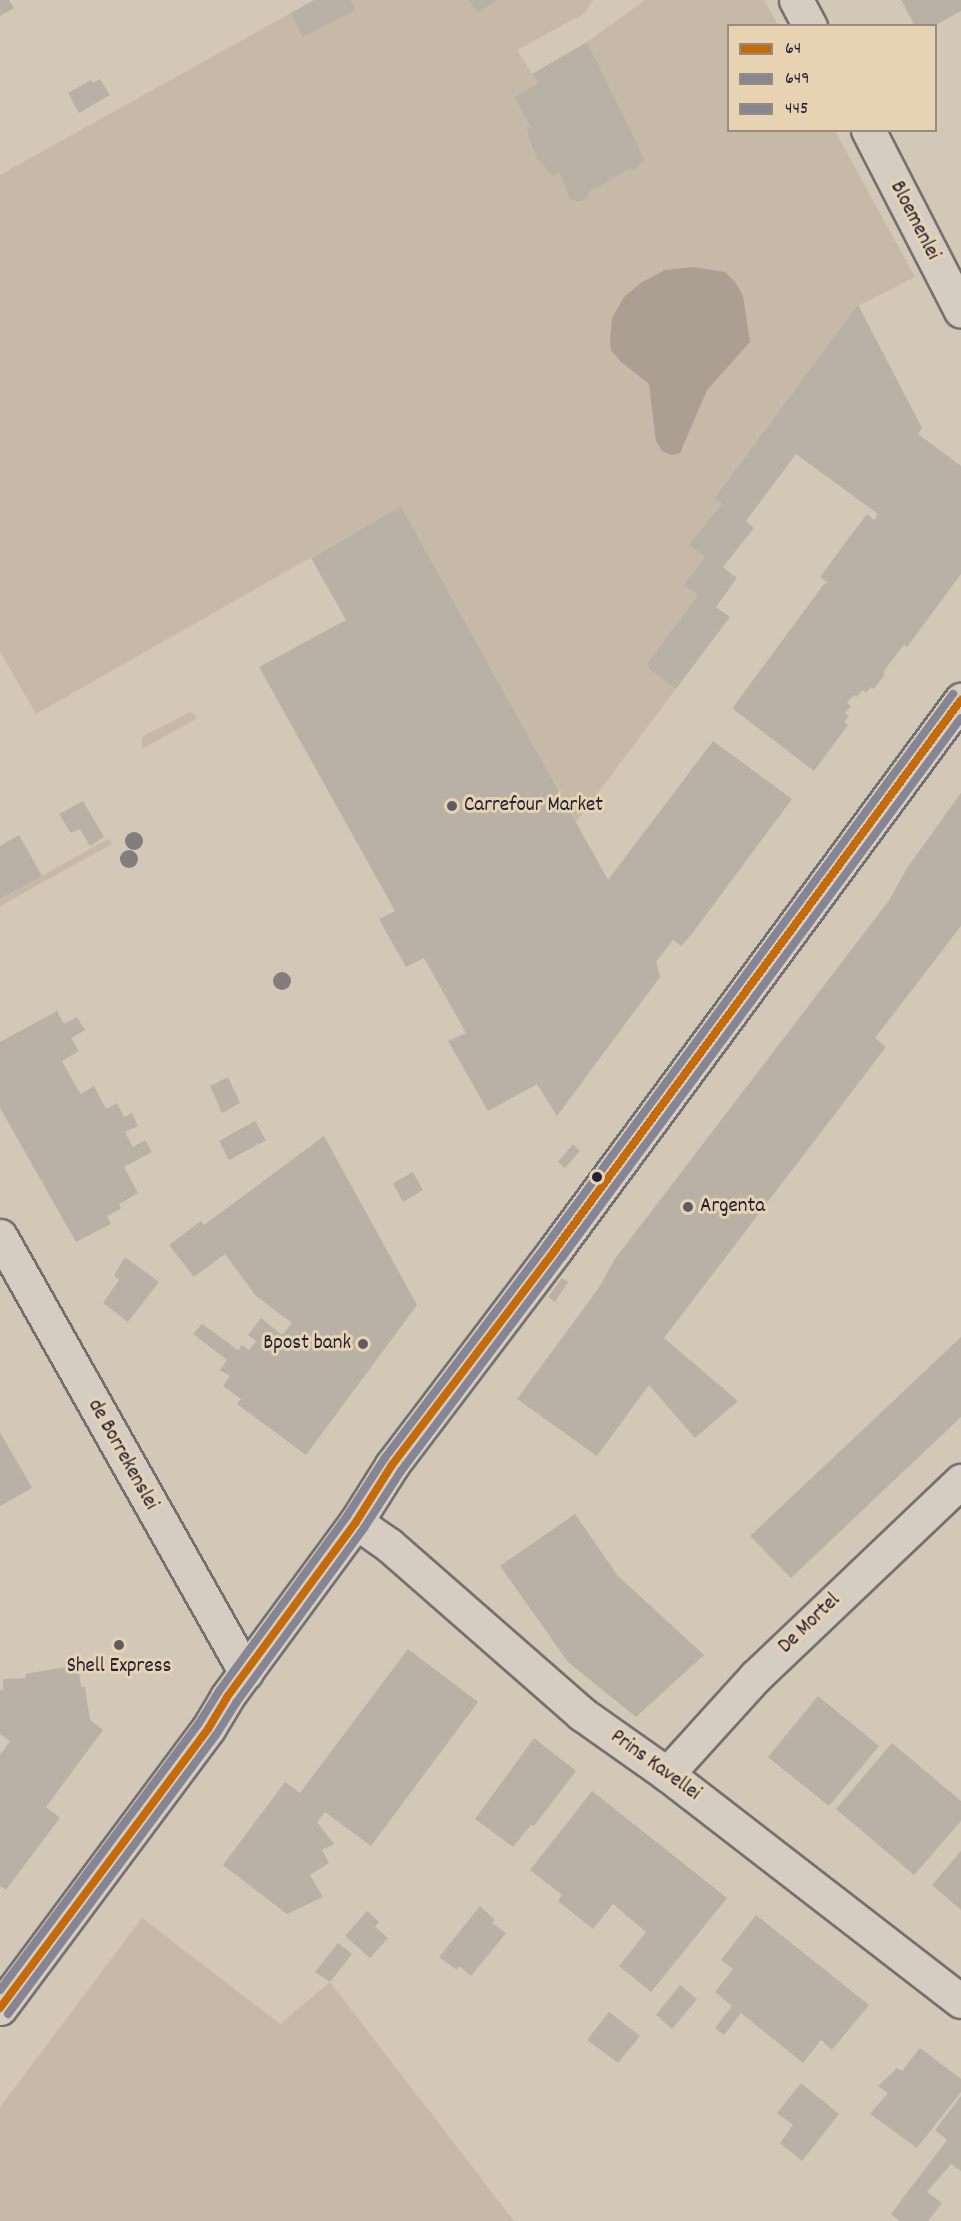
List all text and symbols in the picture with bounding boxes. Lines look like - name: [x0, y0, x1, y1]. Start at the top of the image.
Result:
- legend: [727, 24, 937, 132]
- text: 64: [785, 37, 801, 62]
- text: 649: [785, 67, 810, 92]
- text: 445: [785, 97, 808, 122]
- street label: Bloemenlei: [883, 177, 945, 265]
- place label: Carrefour Market: [464, 793, 603, 819]
- marker: Carrefour Market: [445, 799, 459, 813]
- unlabelled marker: [591, 1171, 603, 1183]
- place label: Argenta: [700, 1194, 765, 1220]
- marker: Argenta: [681, 1200, 695, 1214]
- place label: Bpost bank: [263, 1331, 351, 1357]
- marker: Bpost bank: [356, 1337, 370, 1351]
- street label: de Borrekenslei: [81, 1395, 163, 1515]
- street label: De Mortel: [774, 1588, 846, 1660]
- marker: Shell Express: [112, 1638, 126, 1652]
- place label: Shell Express: [67, 1654, 171, 1680]
- street label: Prins Kavellei: [605, 1725, 705, 1807]

